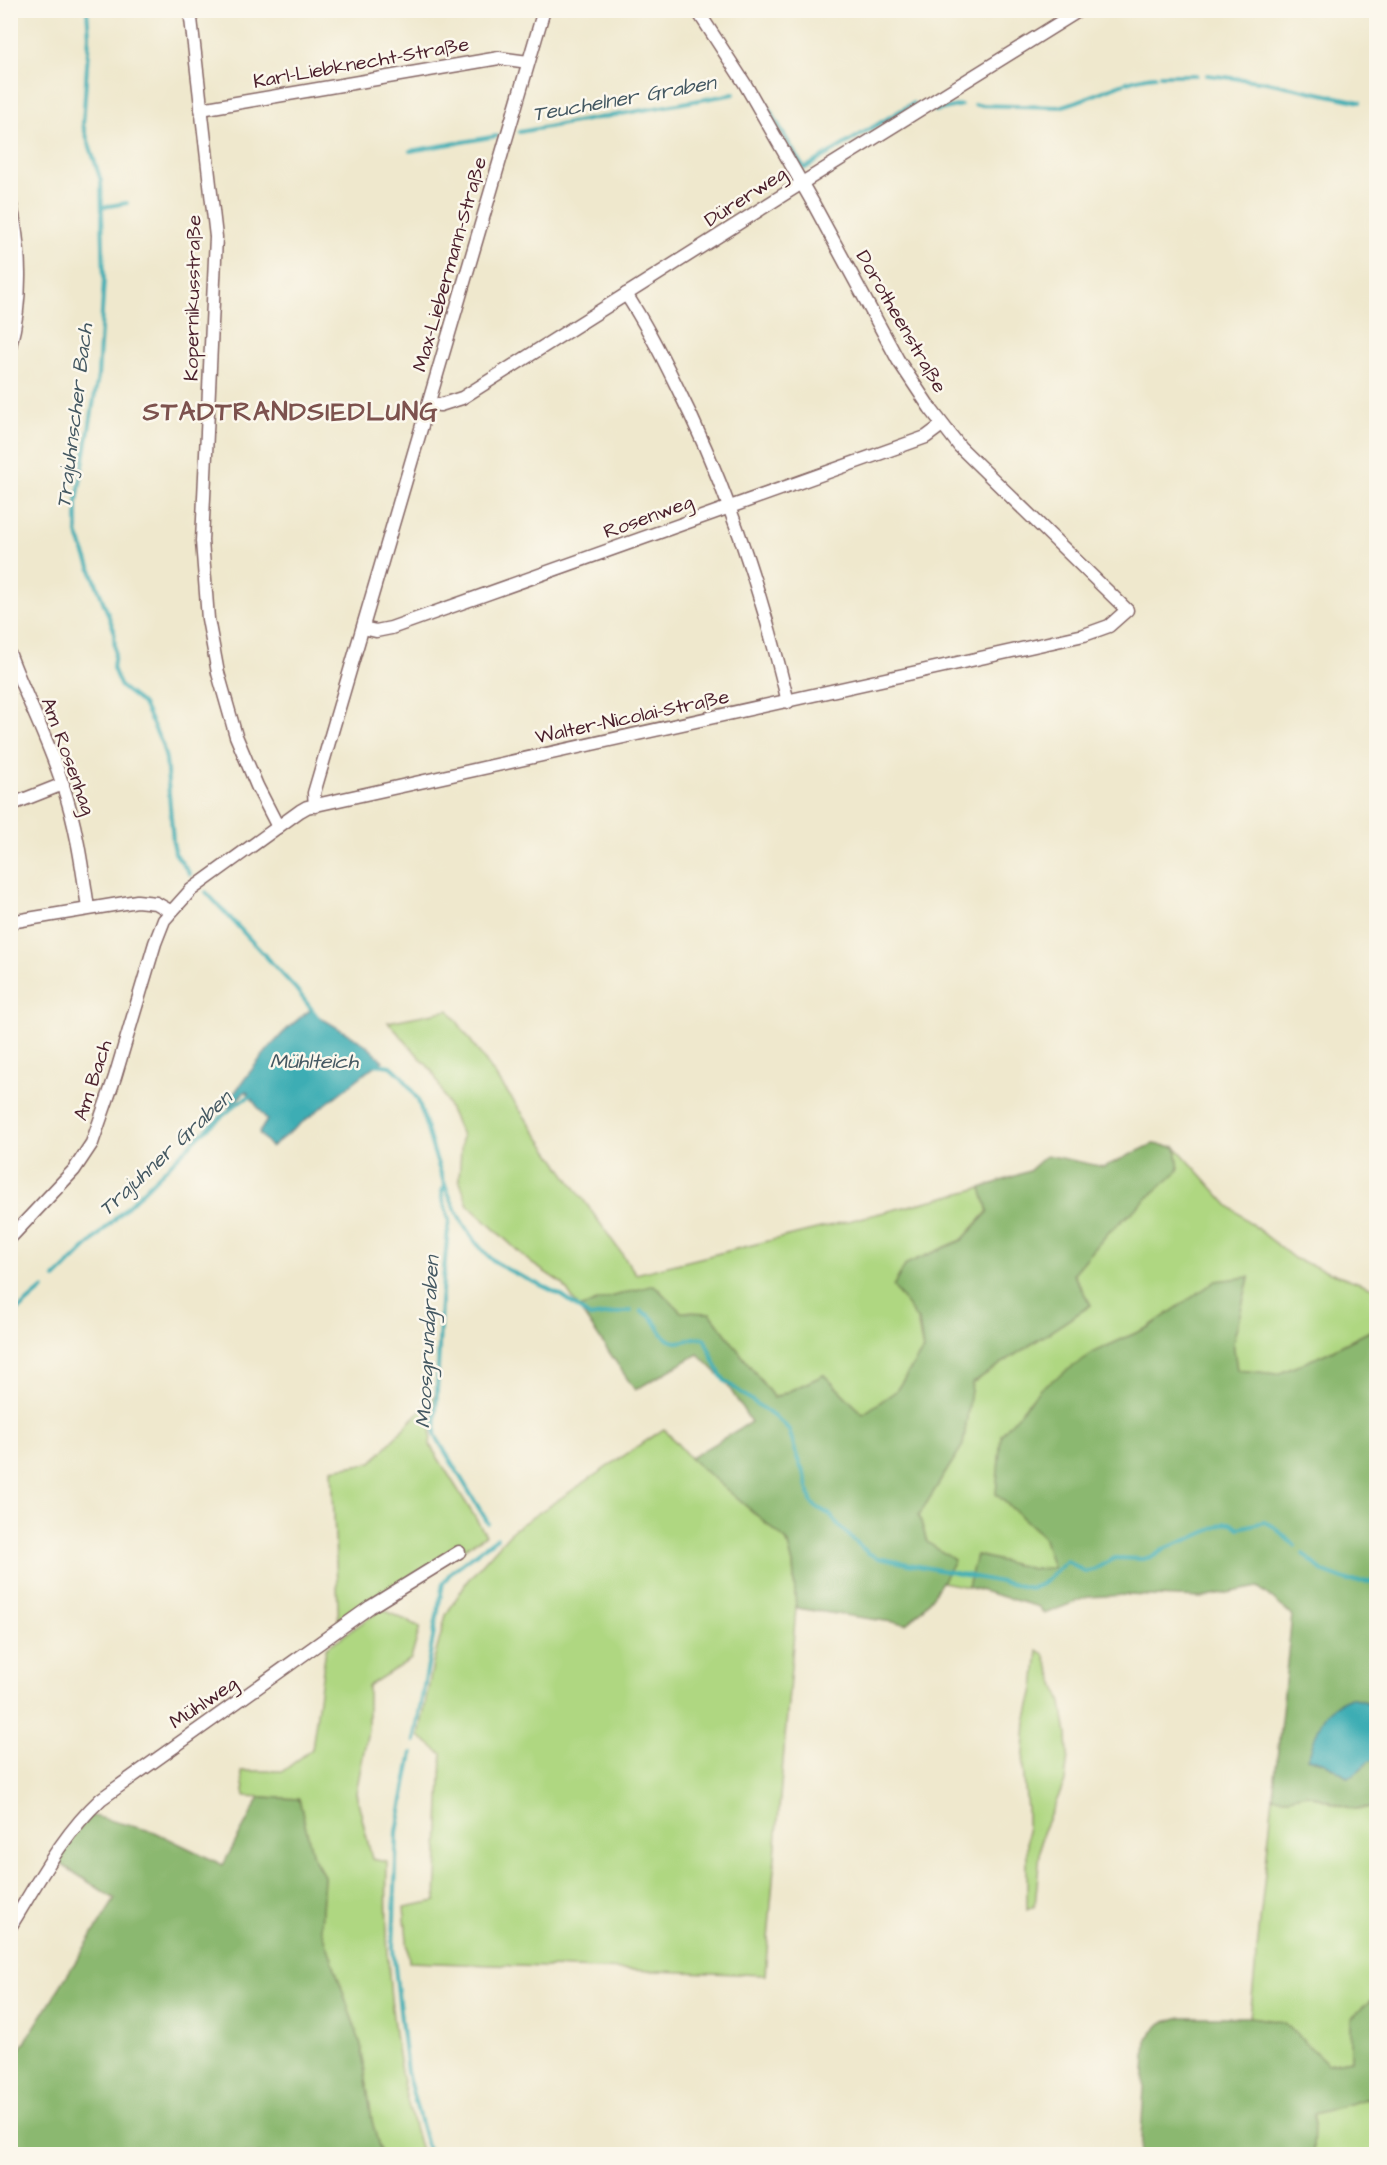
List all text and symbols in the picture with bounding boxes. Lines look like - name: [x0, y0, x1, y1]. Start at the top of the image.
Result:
- street label: Karl-Liebknecht-Straße: [251, 30, 471, 96]
- water label: Teuchelner Graben: [530, 68, 720, 129]
- street label: Max-Liebermann-Straße: [406, 153, 494, 375]
- street label: Dürerweg: [699, 160, 793, 235]
- street label: Kopernikusstraße: [178, 214, 208, 381]
- street label: Dorotheenstraße: [849, 245, 953, 398]
- water label: Trajuhnscher Bach: [49, 321, 100, 510]
- district label: STADTRANDSIEDLUNG: [142, 394, 439, 430]
- street label: Rosenweg: [600, 488, 697, 547]
- street label: Walter-Nicolai-Straße: [533, 683, 732, 751]
- street label: Am Rosenhag: [33, 694, 102, 819]
- street label: Am Bach: [67, 1036, 119, 1124]
- water label: Mühlteich: [270, 1047, 360, 1076]
- water label: Trajuhner Graben: [92, 1083, 239, 1223]
- water label: Moosgrundgraben: [409, 1254, 448, 1429]
- street label: Mühlweg: [164, 1670, 244, 1737]

